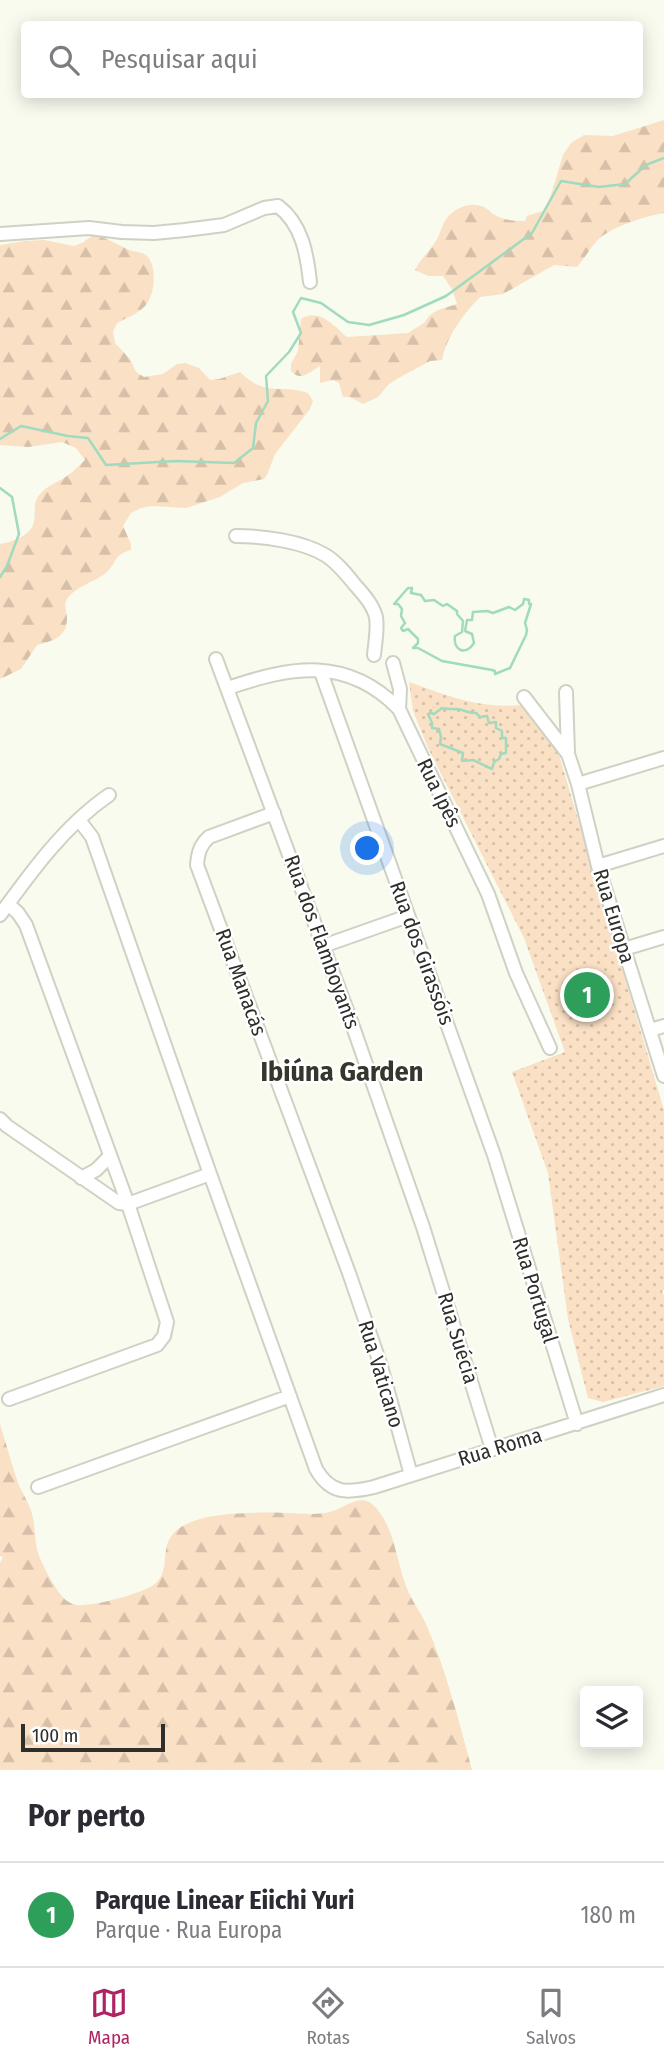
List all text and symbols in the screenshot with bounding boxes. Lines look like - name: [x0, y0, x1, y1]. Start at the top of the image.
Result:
- search box: [21, 21, 643, 98]
- icon: search: [45, 41, 83, 79]
- text: Pesquisar aqui: [101, 44, 258, 75]
- street label: Rua Ipês: [411, 754, 467, 832]
- your location: [350, 831, 384, 865]
- street label: Rua dos Flamboyants: [278, 852, 366, 1033]
- street label: Rua Europa: [587, 866, 641, 966]
- street label: Rua dos Girassóis: [384, 878, 460, 1028]
- street label: Rua Manacás: [210, 925, 272, 1039]
- pin: 1: [564, 969, 610, 1021]
- district label: Ibiúna Garden: [261, 1055, 423, 1088]
- street label: Rua Portugal: [507, 1234, 564, 1347]
- street label: Rua Suécia: [432, 1289, 484, 1387]
- street label: Rua Vaticano: [352, 1317, 410, 1431]
- street label: Rua Roma: [455, 1422, 545, 1472]
- map controls: [580, 1686, 643, 1749]
- button: layers: [580, 1686, 643, 1749]
- scale bar: [21, 1721, 164, 1753]
- text: 100 m: [32, 1724, 78, 1747]
- text: Por perto: [28, 1798, 145, 1834]
- text: Parque Linear Eiichi Yuri: [95, 1885, 354, 1916]
- text: 1: [46, 1901, 56, 1929]
- text: 180 m: [580, 1901, 636, 1929]
- text: Parque · Rua Europa: [95, 1916, 282, 1944]
- tab: Mapa: [88, 1984, 130, 2049]
- tab: Rotas: [306, 1984, 350, 2049]
- tab: Salvos: [526, 1984, 576, 2049]

